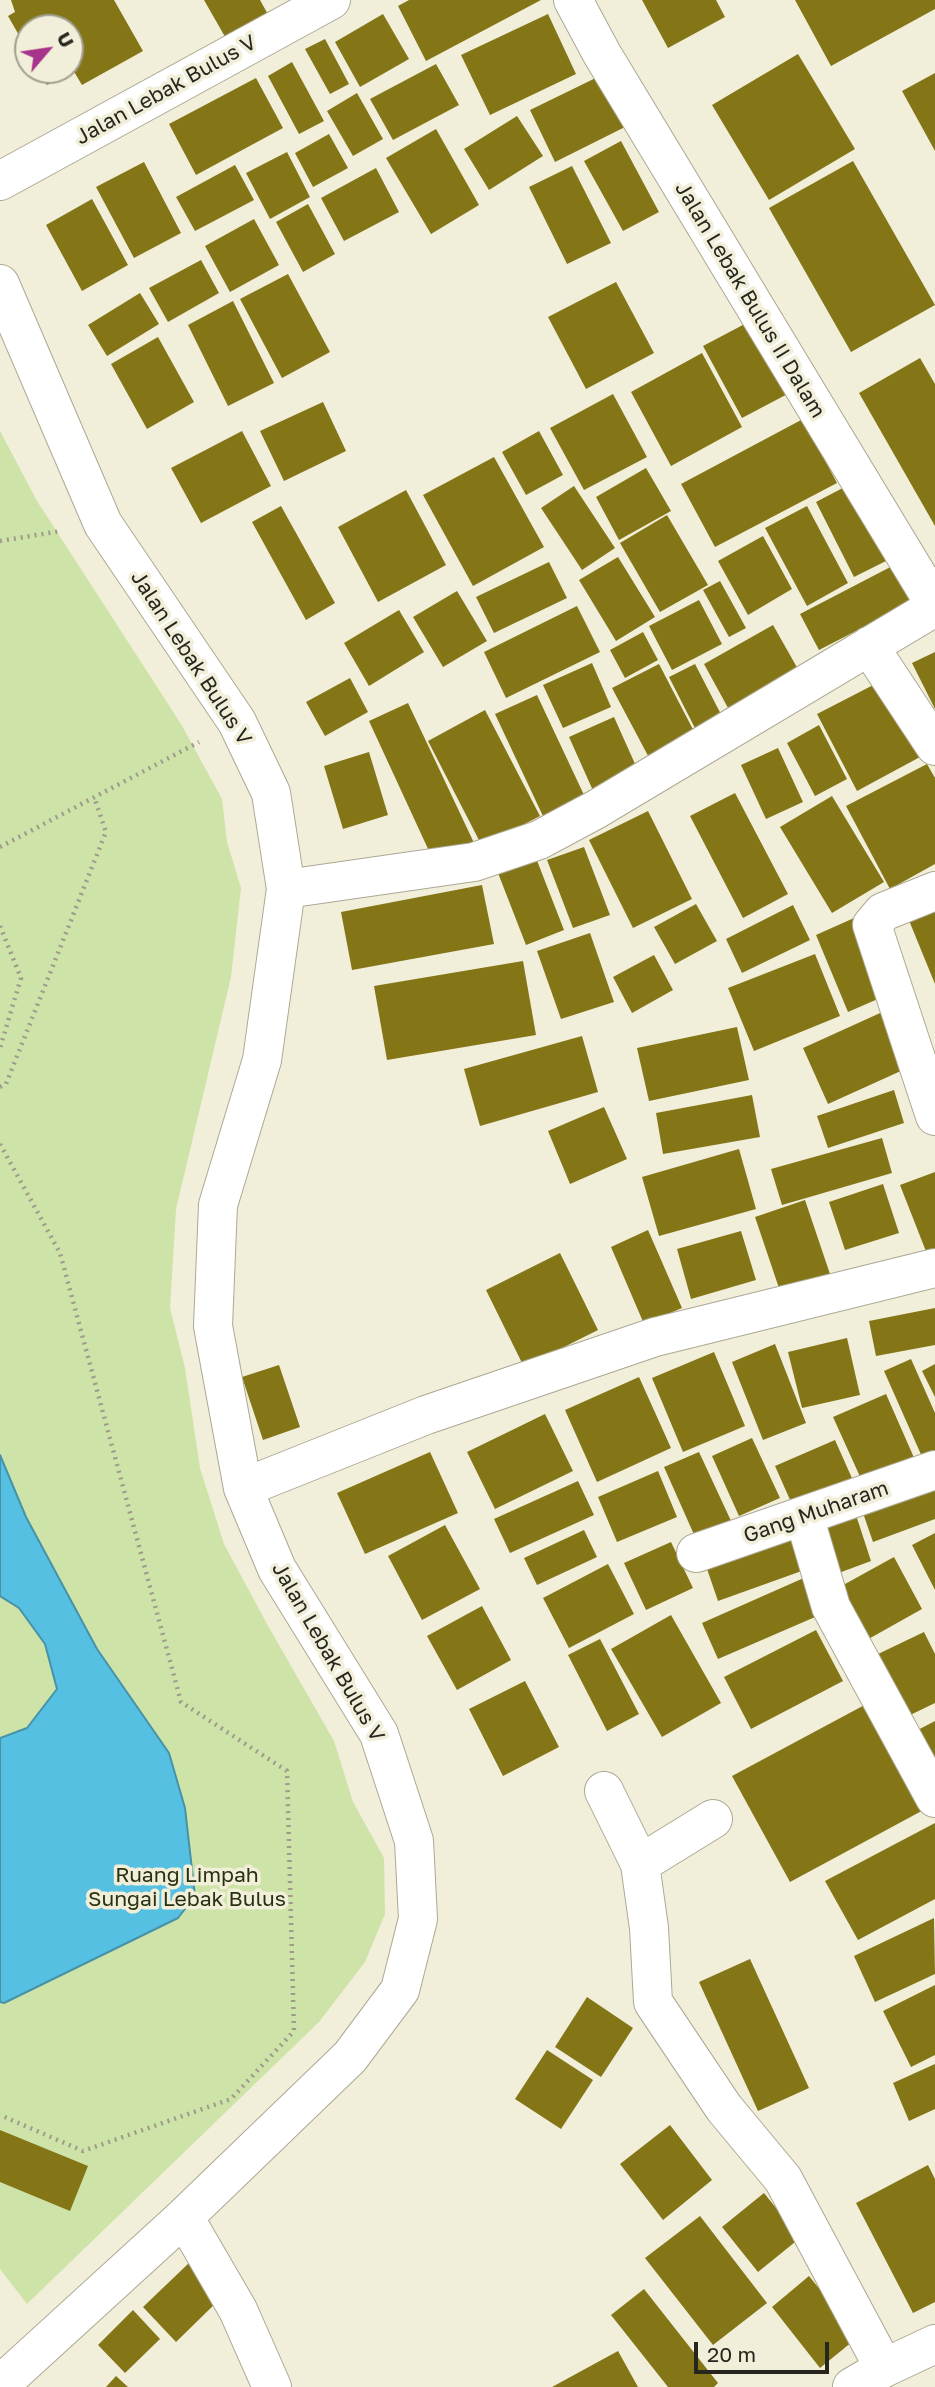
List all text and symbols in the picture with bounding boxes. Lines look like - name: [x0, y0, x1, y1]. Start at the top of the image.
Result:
- north arrow: [14, 14, 84, 84]
- text: U: [53, 28, 79, 51]
- street label: Jalan Lebak Bulus V: [71, 30, 261, 150]
- street label: Jalan Lebak Bulus II Dalam: [669, 177, 831, 423]
- street label: Jalan Lebak Bulus V: [125, 566, 257, 750]
- street label: Gang Muharam: [740, 1475, 892, 1549]
- street label: Jalan Lebak Bulus V: [266, 1558, 390, 1746]
- park label: Ruang Limpah Sungai Lebak Bulus: [88, 1862, 286, 1912]
- scale bar: [697, 2328, 832, 2372]
- text: 20 m: [707, 2341, 756, 2367]

